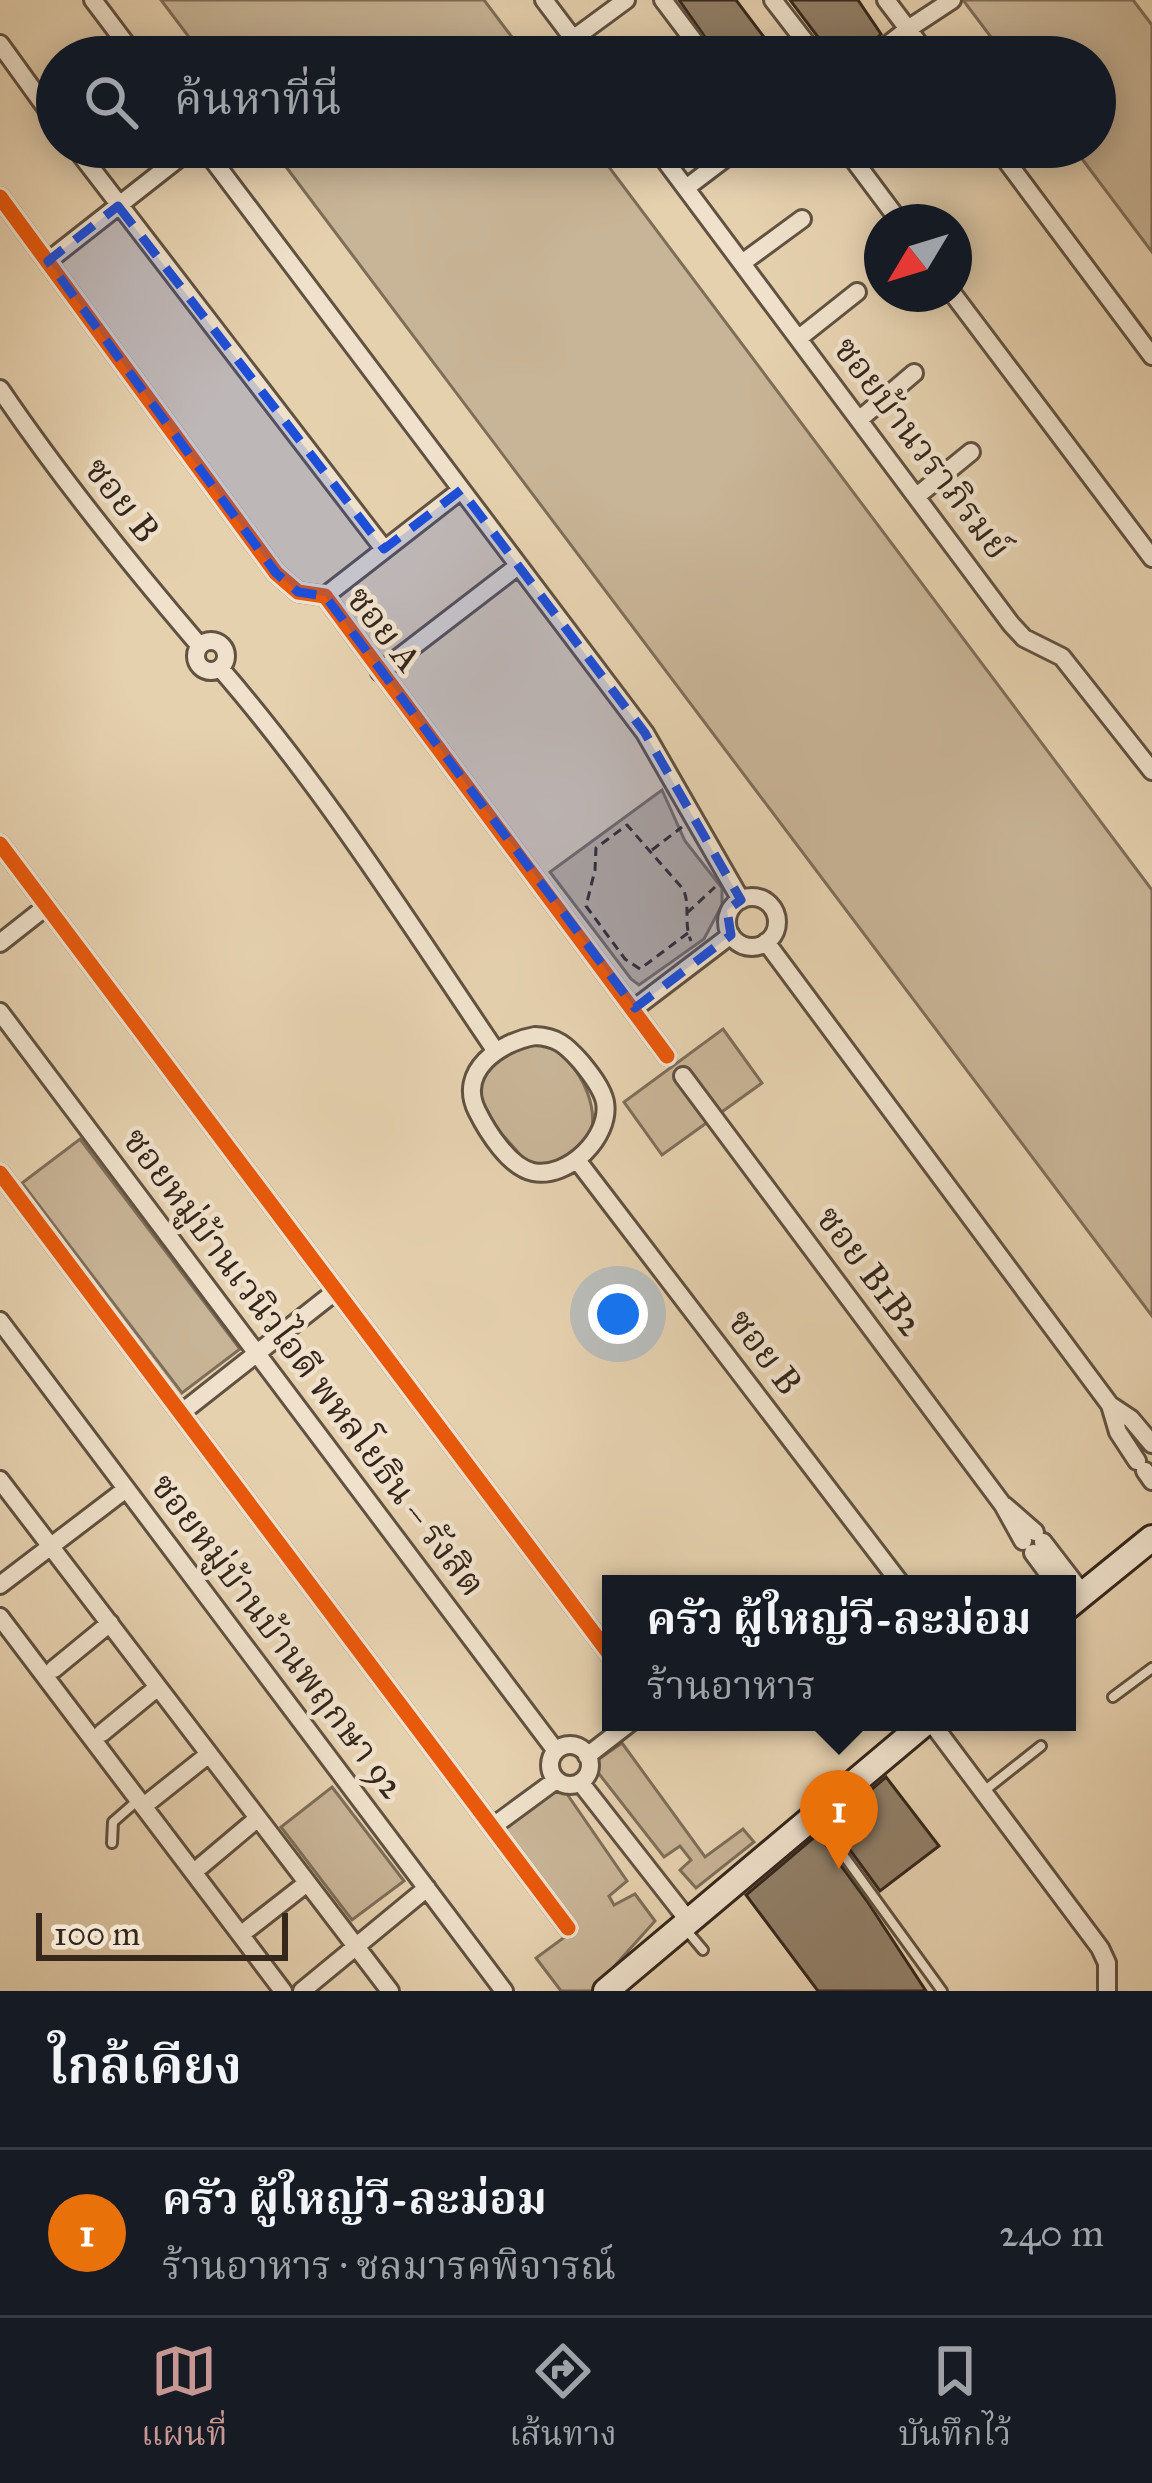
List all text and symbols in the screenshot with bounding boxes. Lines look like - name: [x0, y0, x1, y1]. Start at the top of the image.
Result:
- search box: [36, 36, 1116, 168]
- icon: search: [78, 69, 144, 135]
- text: ค้นหาที่นี่: [174, 71, 342, 126]
- north arrow: [864, 204, 972, 312]
- street label: ซอยบ้านวราภิรมย์: [824, 328, 1020, 568]
- street label: ซอย B: [75, 449, 169, 551]
- street label: ซอย A: [337, 578, 431, 680]
- street label: ซอยหมู่บ้านเวนิวไอดี พหลโยธิน – รังสิต: [113, 1117, 497, 1606]
- street label: ซอย B1B2: [807, 1197, 933, 1345]
- your location: [588, 1284, 648, 1344]
- street label: ซอย B: [719, 1300, 811, 1404]
- street label: ซอยหมู่บ้านบ้านพฤกษา 92: [141, 1465, 415, 1808]
- popup: [602, 1575, 1076, 1731]
- text: ครัว ผู้ใหญ่วี-ละม่อม: [647, 1591, 1031, 1646]
- text: ร้านอาหาร: [647, 1662, 816, 1710]
- pin: 1: [800, 1770, 878, 1869]
- scale bar: [36, 1907, 288, 1960]
- text: 100 m: [54, 1914, 140, 1954]
- text: ใกล้เคียง: [48, 2035, 242, 2097]
- text: ครัว ผู้ใหญ่วี-ละม่อม: [162, 2171, 547, 2226]
- text: 1: [79, 2209, 95, 2257]
- text: 240 m: [999, 2209, 1104, 2257]
- text: ร้านอาหาร · ชลมารคพิจารณ์: [162, 2242, 616, 2290]
- tab: แผนที่: [141, 2338, 227, 2463]
- tab: เส้นทาง: [509, 2338, 617, 2463]
- tab: บันทึกไว้: [899, 2338, 1011, 2463]

